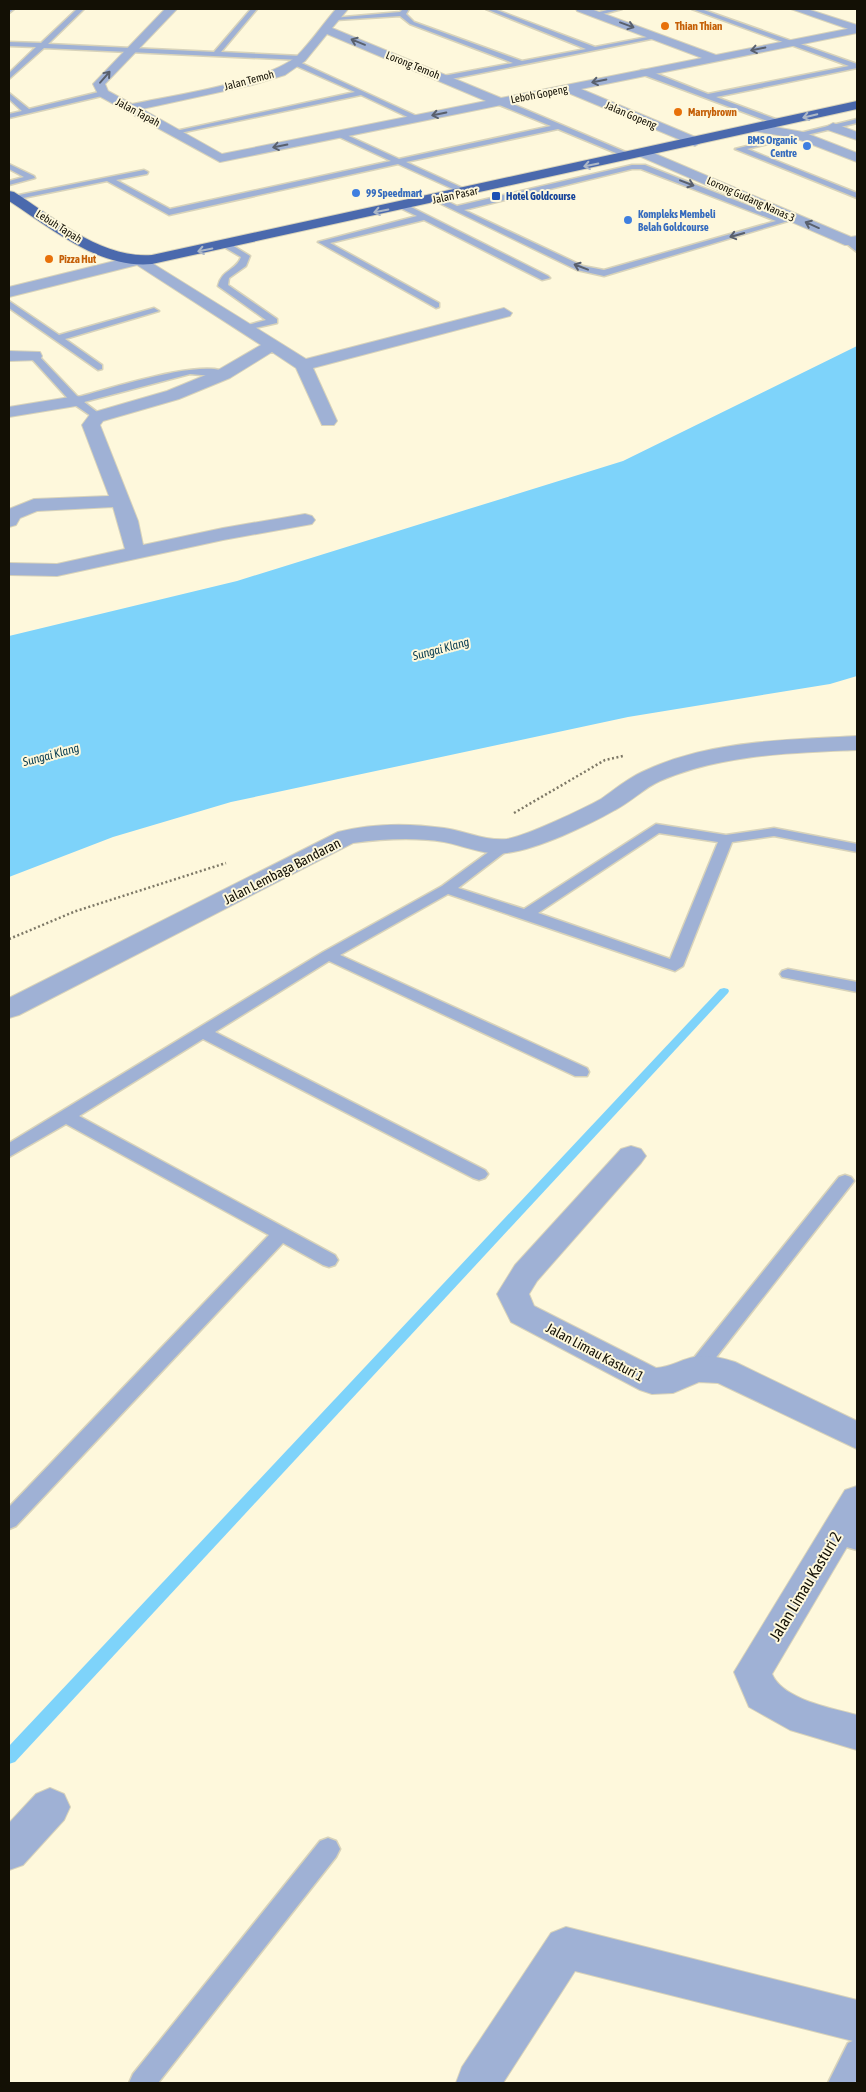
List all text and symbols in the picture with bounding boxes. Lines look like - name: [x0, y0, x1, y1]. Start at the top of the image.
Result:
- marker: Thian Thian: [659, 20, 671, 32]
- place label: Thian Thian: [675, 20, 722, 32]
- one-way arrow: [619, 21, 634, 30]
- one-way arrow: [351, 37, 366, 46]
- one-way arrow: [750, 45, 766, 55]
- street label: Lorong Temoh: [384, 49, 442, 81]
- street label: Jalan Temoh: [223, 68, 275, 92]
- one-way arrow: [99, 71, 110, 84]
- one-way arrow: [591, 77, 607, 87]
- street label: Leboh Gopeng: [510, 83, 569, 105]
- street label: Jalan Tapah: [114, 95, 162, 129]
- street label: Jalan Gopeng: [603, 99, 659, 131]
- marker: Marrybrown: [672, 106, 684, 118]
- place label: Marrybrown: [688, 106, 737, 118]
- one-way arrow: [432, 110, 448, 119]
- one-way arrow: [802, 112, 818, 121]
- place label: BMS Organic Centre: [747, 134, 798, 159]
- marker: BMS Organic Centre: [801, 140, 813, 152]
- one-way arrow: [273, 142, 289, 152]
- one-way arrow: [583, 160, 599, 170]
- street label: Lorong Gudang Nanas 3: [705, 174, 797, 224]
- one-way arrow: [679, 179, 694, 189]
- street label: Jalan Pasar: [431, 184, 479, 206]
- marker: 99 Speedmart: [350, 187, 362, 199]
- place label: 99 Speedmart: [366, 187, 423, 199]
- marker: Hotel Goldcourse: [490, 190, 502, 202]
- place label: Hotel Goldcourse: [506, 190, 576, 202]
- street label: Lebuh Tapah: [34, 207, 84, 245]
- one-way arrow: [373, 207, 389, 216]
- place label: Kompleks Membeli Belah Goldcourse: [638, 208, 716, 233]
- marker: Kompleks Membeli Belah Goldcourse: [622, 214, 634, 226]
- one-way arrow: [805, 220, 820, 230]
- one-way arrow: [730, 230, 746, 240]
- one-way arrow: [197, 246, 213, 255]
- marker: Pizza Hut: [43, 253, 55, 265]
- place label: Pizza Hut: [59, 253, 97, 265]
- one-way arrow: [574, 262, 589, 272]
- water label: Sungai Klang: [410, 635, 471, 664]
- water label: Sungai Klang: [20, 741, 81, 770]
- street label: Jalan Lembaga Bandaran: [221, 835, 343, 907]
- street label: Jalan Limau Kasturi 1: [543, 1319, 647, 1385]
- street label: Jalan Limau Kasturi 2: [765, 1528, 845, 1644]

